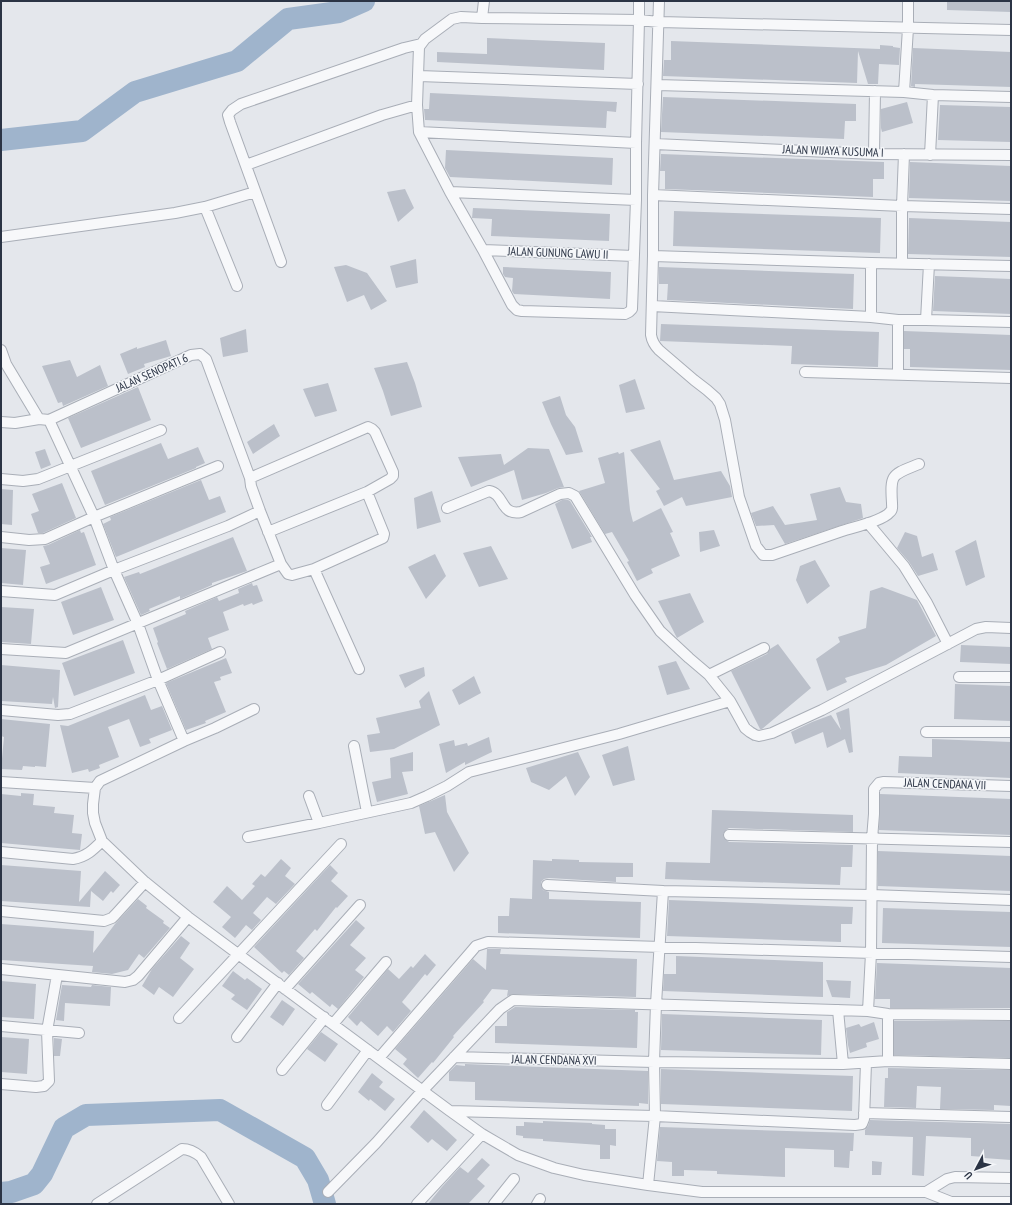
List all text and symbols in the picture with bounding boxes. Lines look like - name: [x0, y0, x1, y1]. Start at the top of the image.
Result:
- street label: JALAN WIJAYA KUSUMA I: [781, 141, 884, 160]
- street label: JALAN GUNUNG LAWU II: [506, 243, 609, 262]
- street label: JALAN SENOPATI 6: [112, 350, 190, 396]
- street label: JALAN CENDANA VII: [903, 775, 986, 792]
- street label: JALAN CENDANA XVI: [510, 1051, 597, 1068]
- north arrow: [956, 1149, 996, 1189]
- text: U: [961, 1169, 976, 1182]

